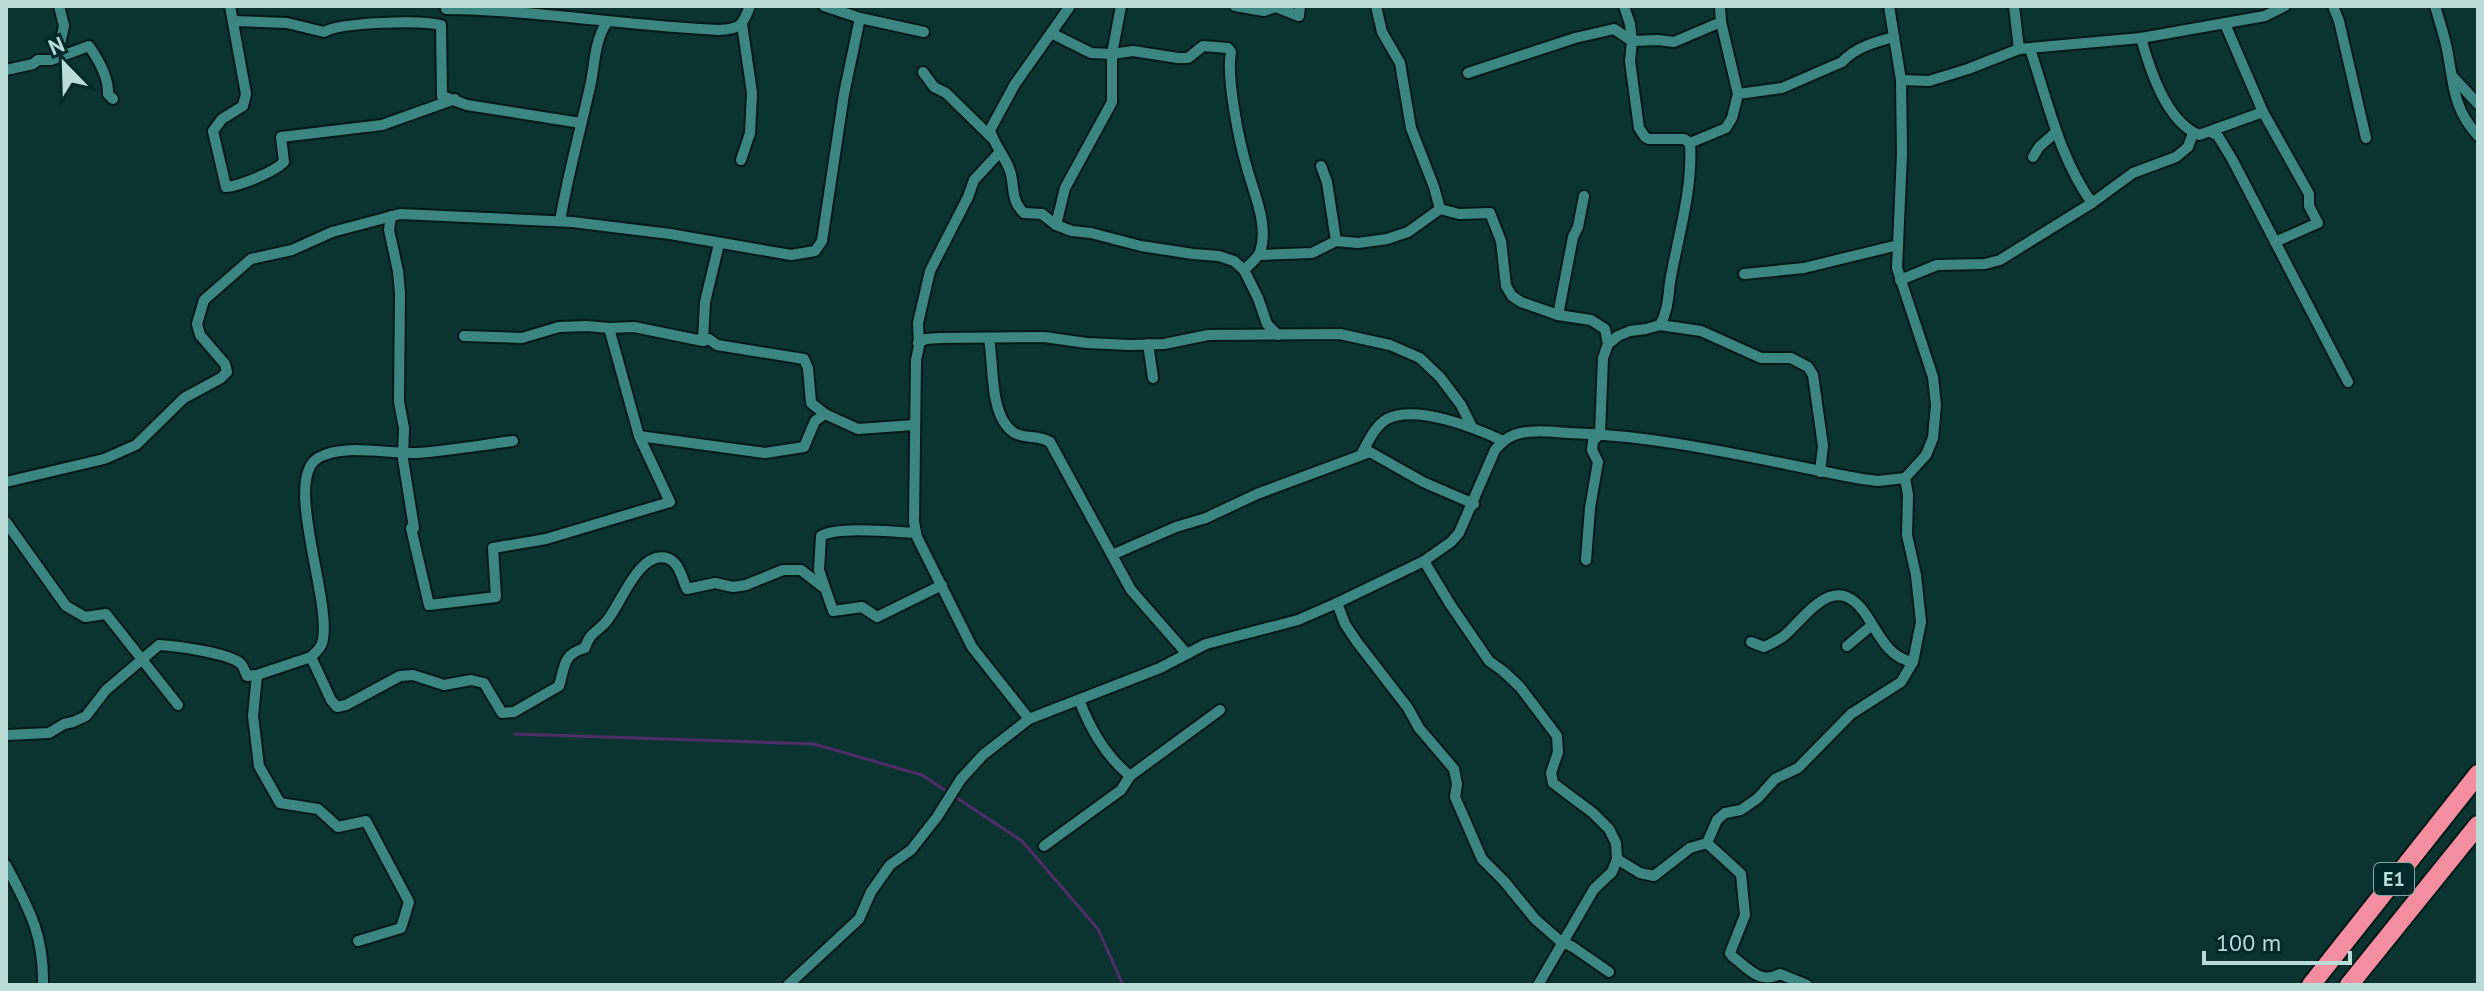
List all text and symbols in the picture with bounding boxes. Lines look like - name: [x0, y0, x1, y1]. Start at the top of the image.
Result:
- north arrow: [24, 24, 104, 104]
- text: N: [44, 30, 68, 61]
- road number: E1: [2374, 863, 2414, 895]
- scale bar: [2204, 915, 2350, 965]
- text: 100 m: [2216, 927, 2281, 958]

